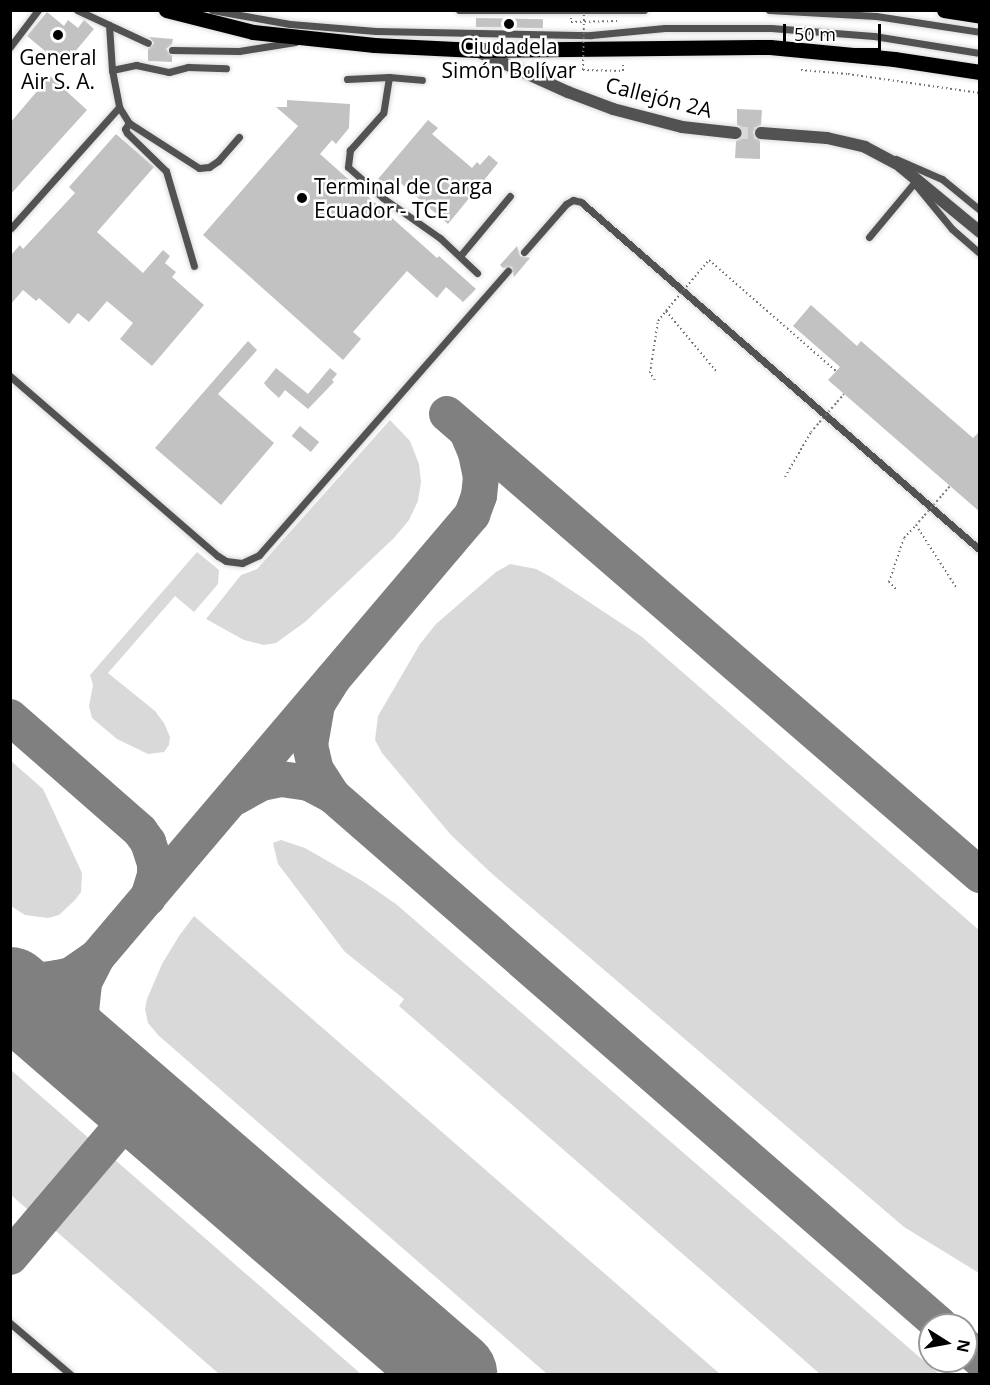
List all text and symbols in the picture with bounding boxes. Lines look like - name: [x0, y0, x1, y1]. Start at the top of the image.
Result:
- scale bar: [786, 12, 884, 50]
- marker: Ciudadela Simón Bolívar: [502, 17, 516, 31]
- text: 50 m: [794, 22, 836, 46]
- marker: General Air S. A.: [51, 28, 65, 42]
- place label: Ciudadela Simón Bolívar: [442, 33, 576, 83]
- place label: General Air S. A.: [19, 44, 97, 94]
- street label: Callejón 2A: [603, 72, 715, 122]
- place label: Terminal de Carga Ecuador - TCE: [314, 173, 493, 223]
- marker: Terminal de Carga Ecuador - TCE: [295, 191, 309, 205]
- north arrow: [918, 1313, 978, 1373]
- text: N: [952, 1338, 976, 1355]

